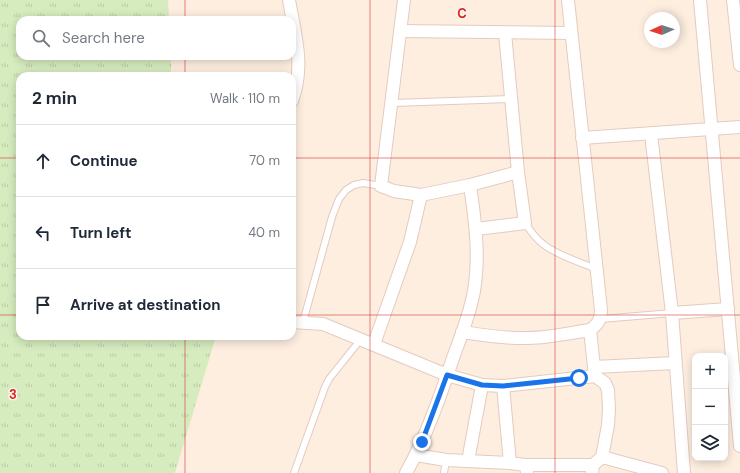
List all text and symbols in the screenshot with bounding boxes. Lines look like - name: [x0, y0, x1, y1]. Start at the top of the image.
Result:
- text: C: [457, 5, 467, 22]
- north arrow: [644, 12, 680, 48]
- search box: [16, 16, 296, 60]
- icon: search: [30, 27, 52, 49]
- text: Search here: [62, 28, 145, 48]
- text: 2 min: [32, 87, 77, 109]
- text: Walk · 110 m: [210, 90, 280, 107]
- icon: ahead: [32, 150, 54, 172]
- text: Continue: [70, 151, 138, 171]
- text: 70 m: [249, 152, 280, 169]
- icon: left: [32, 222, 54, 244]
- text: Turn left: [70, 223, 131, 243]
- text: 40 m: [248, 224, 280, 241]
- icon: arrive: [32, 294, 54, 316]
- text: Arrive at destination: [70, 295, 221, 315]
- map controls: [692, 353, 728, 461]
- button: +: [692, 353, 728, 389]
- route start: [570, 369, 588, 387]
- text: 3: [9, 386, 17, 403]
- button: −: [692, 389, 728, 425]
- button: layers: [692, 425, 728, 461]
- route end: [413, 433, 431, 451]

